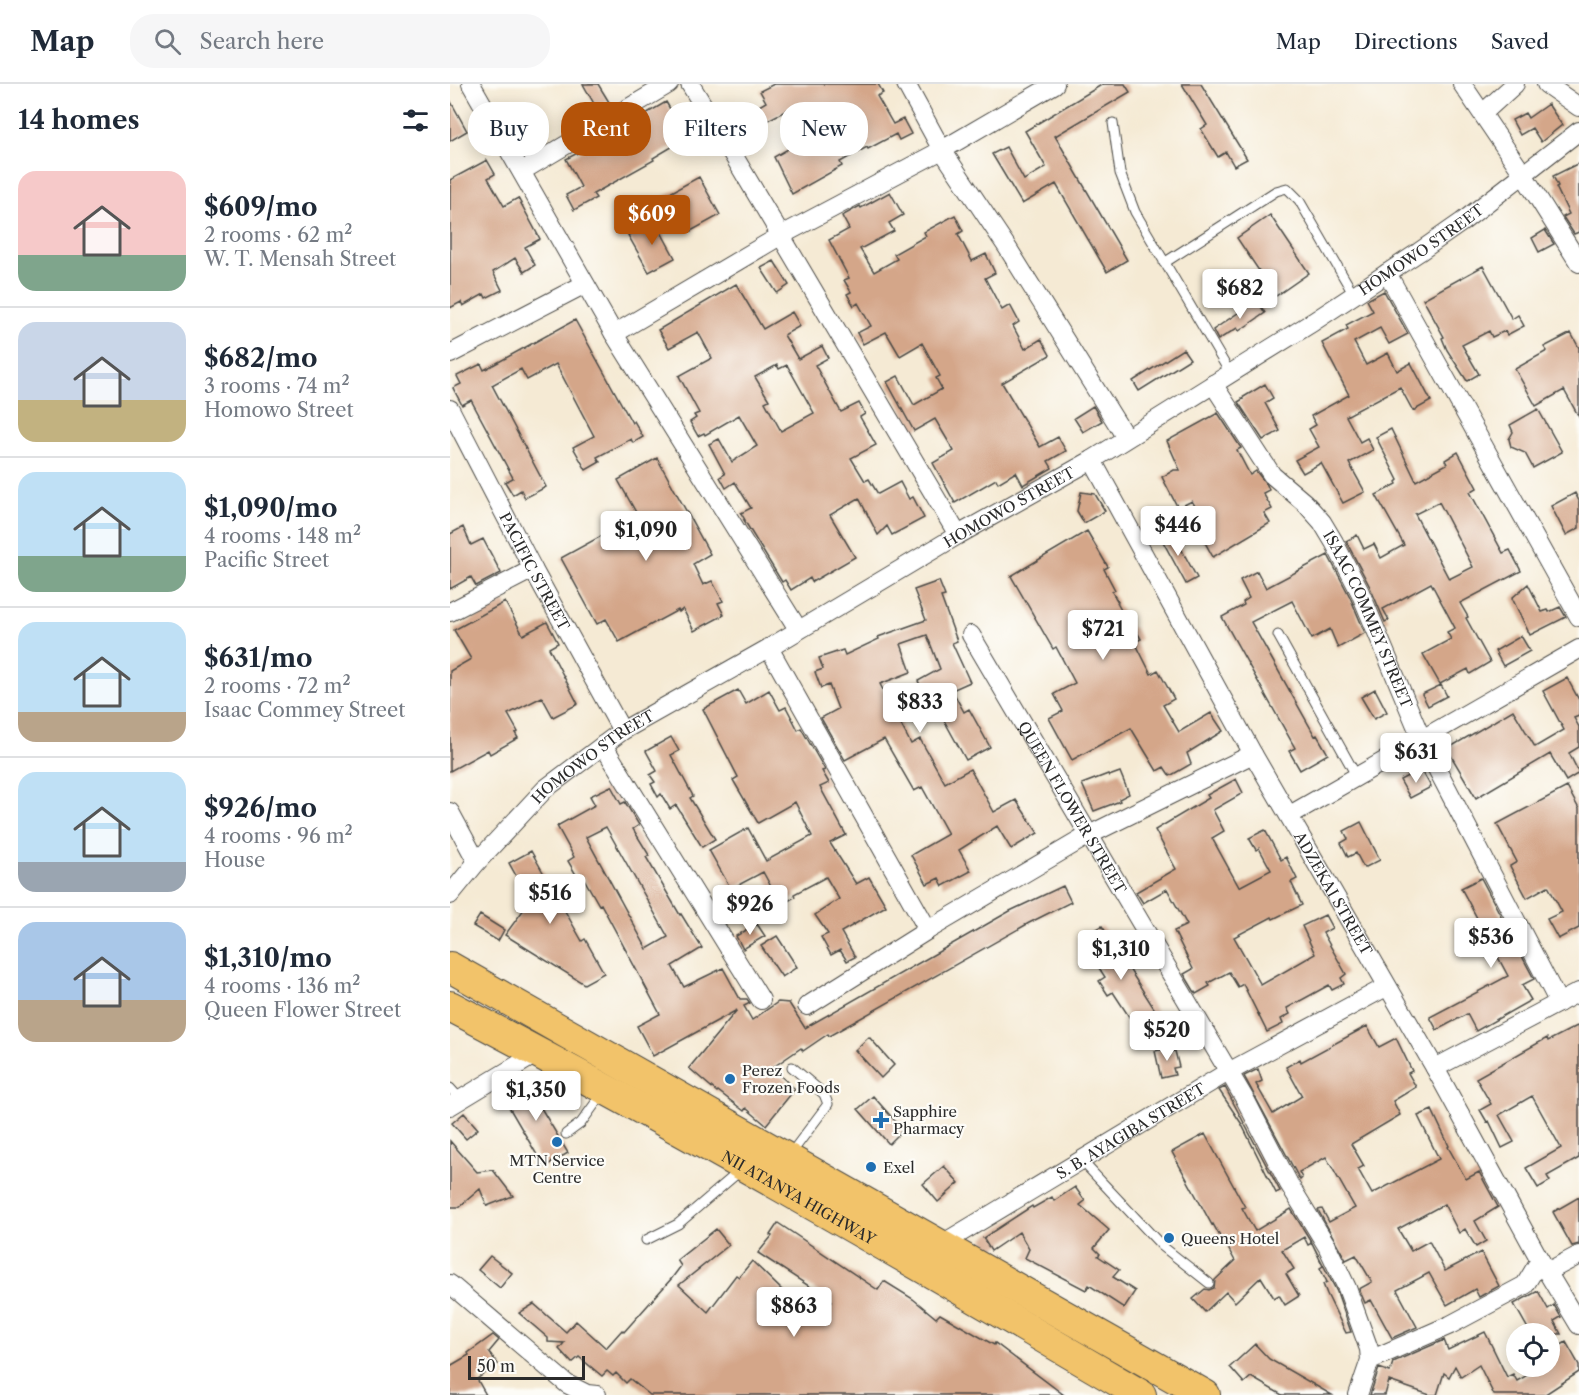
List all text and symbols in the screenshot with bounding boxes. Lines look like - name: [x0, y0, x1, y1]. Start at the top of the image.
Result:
- search box: [130, 14, 550, 68]
- text: Map: [30, 24, 94, 58]
- icon: search: [151, 25, 184, 58]
- text: Search here: [199, 28, 324, 55]
- text: Map: [1276, 29, 1321, 54]
- text: Directions: [1354, 29, 1458, 54]
- text: Saved: [1491, 29, 1549, 54]
- chip: Buy: [468, 102, 549, 156]
- chip: Rent: [561, 102, 651, 156]
- chip: Filters: [663, 102, 768, 156]
- chip: New: [780, 102, 868, 156]
- text: 14 homes: [18, 104, 140, 136]
- icon: filters: [399, 104, 432, 137]
- text: $609/mo: [204, 191, 318, 223]
- icon: home: [66, 195, 138, 267]
- pin: $609: [616, 195, 688, 246]
- street label: HOMOWO STREET: [1355, 199, 1488, 299]
- text: $609: [628, 202, 676, 226]
- text: 2 rooms · 62 m²: [204, 223, 352, 247]
- text: W. T. Mensah Street: [204, 247, 396, 271]
- pin: $682: [1204, 269, 1276, 320]
- text: $682: [1216, 276, 1264, 300]
- text: $682/mo: [204, 342, 318, 374]
- icon: home: [66, 346, 138, 418]
- text: 3 rooms · 74 m²: [204, 374, 350, 398]
- text: Homowo Street: [204, 398, 354, 422]
- street label: HOMOWO STREET: [940, 462, 1078, 551]
- text: $1,090/mo: [204, 492, 337, 524]
- icon: home: [66, 496, 138, 568]
- pin: $446: [1142, 506, 1214, 557]
- street label: PACIFIC STREET: [496, 509, 575, 634]
- pin: $1,090: [597, 511, 695, 562]
- text: $446: [1155, 513, 1201, 537]
- text: $1,090: [615, 518, 677, 542]
- text: 4 rooms · 148 m²: [204, 524, 361, 548]
- street label: ISAAC COMMEY STREET: [1320, 527, 1417, 712]
- text: Pacific Street: [204, 548, 329, 572]
- pin: $721: [1067, 610, 1139, 661]
- text: $721: [1082, 617, 1124, 641]
- text: $631/mo: [204, 642, 313, 674]
- icon: home: [66, 646, 138, 718]
- text: 2 rooms · 72 m²: [204, 674, 351, 698]
- pin: $833: [884, 683, 956, 734]
- text: $833: [897, 690, 943, 714]
- text: Isaac Commey Street: [204, 698, 405, 722]
- street label: HOMOWO STREET: [527, 705, 658, 807]
- street label: QUEEN FLOWER STREET: [1014, 718, 1131, 897]
- pin: $631: [1380, 733, 1452, 784]
- text: $631: [1394, 740, 1438, 764]
- text: $926/mo: [204, 792, 317, 824]
- icon: home: [66, 796, 138, 868]
- text: 4 rooms · 96 m²: [204, 824, 353, 848]
- street label: ADZEKAI STREET: [1290, 827, 1377, 959]
- text: House: [204, 848, 265, 872]
- pin: $516: [514, 874, 586, 925]
- text: $516: [528, 881, 572, 905]
- pin: $926: [714, 885, 786, 936]
- text: $926: [727, 892, 773, 916]
- pin: $536: [1455, 918, 1527, 969]
- text: $536: [1468, 925, 1514, 949]
- pin: $1,310: [1072, 930, 1170, 981]
- text: $1,310: [1092, 937, 1150, 961]
- text: $1,310/mo: [204, 942, 332, 974]
- icon: home: [66, 946, 138, 1018]
- text: 4 rooms · 136 m²: [204, 974, 360, 998]
- text: Queen Flower Street: [204, 998, 401, 1022]
- pin: $520: [1131, 1011, 1203, 1062]
- text: $520: [1144, 1018, 1190, 1042]
- place label: Perez Frozen Foods: [742, 1061, 840, 1097]
- pin: $1,350: [487, 1071, 585, 1122]
- marker: Perez Frozen Foods: [723, 1072, 737, 1086]
- text: $1,350: [506, 1078, 566, 1102]
- street label: S. B. AYAGIBA STREET: [1053, 1078, 1209, 1183]
- place label: Sapphire Pharmacy: [893, 1102, 965, 1138]
- marker: Sapphire Pharmacy: [874, 1113, 888, 1127]
- marker: MTN Service Centre: [550, 1135, 564, 1149]
- street label: NII ATANYA HIGHWAY: [719, 1146, 880, 1249]
- place label: MTN Service Centre: [509, 1151, 605, 1187]
- place label: Exel: [883, 1158, 915, 1177]
- marker: Exel: [864, 1160, 878, 1174]
- place label: Queens Hotel: [1181, 1229, 1280, 1248]
- marker: Queens Hotel: [1162, 1231, 1176, 1245]
- pin: $863: [758, 1287, 830, 1338]
- text: $863: [771, 1294, 817, 1318]
- map controls: [1506, 1323, 1560, 1377]
- button: locate: [1506, 1323, 1560, 1377]
- scale bar: [468, 1353, 585, 1380]
- text: 50 m: [477, 1356, 515, 1376]

